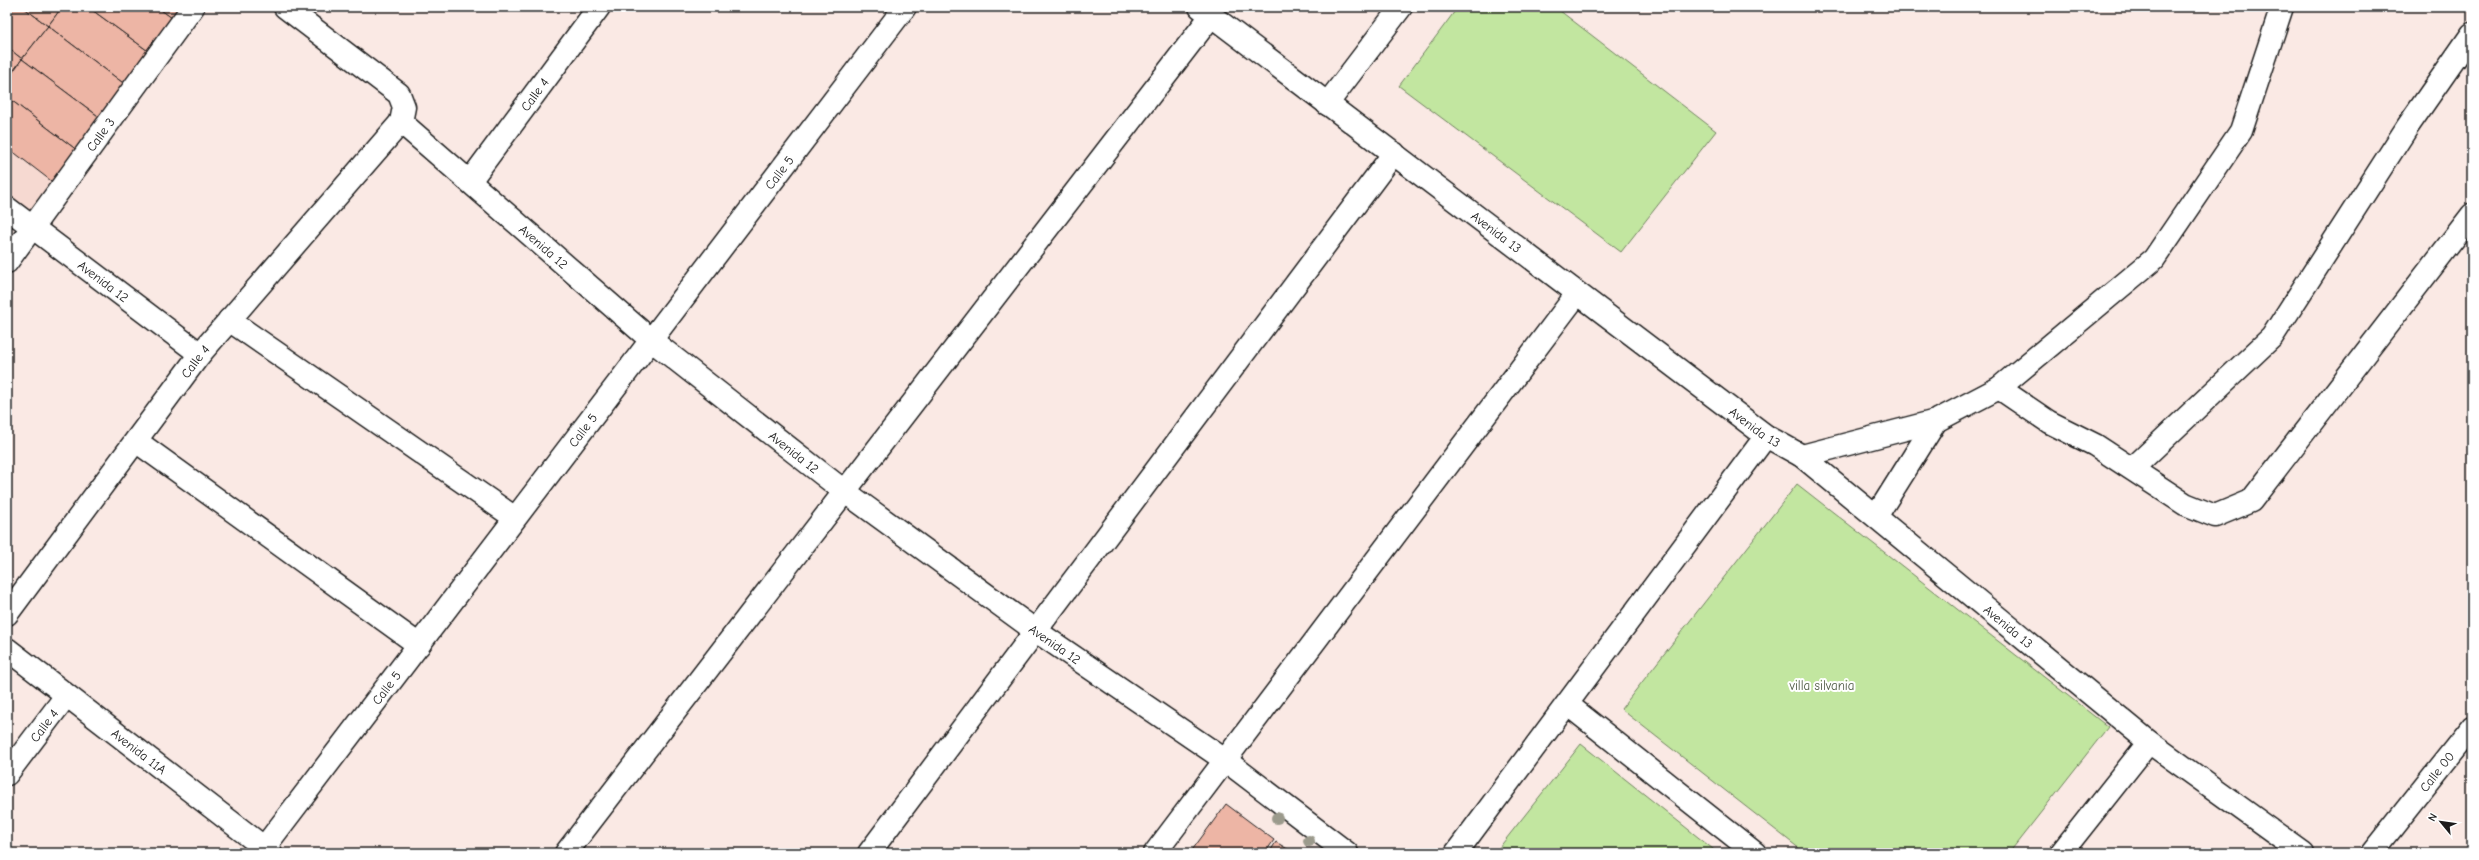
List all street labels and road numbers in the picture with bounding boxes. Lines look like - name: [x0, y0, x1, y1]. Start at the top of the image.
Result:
- street label: Calle 4: [517, 75, 552, 114]
- street label: Calle 3: [83, 115, 117, 154]
- street label: Calle 5: [761, 152, 797, 192]
- street label: Avenida 13: [1468, 208, 1525, 256]
- street label: Avenida 12: [516, 221, 571, 272]
- street label: Avenida 12: [75, 257, 132, 305]
- street label: Calle 4: [178, 342, 212, 381]
- street label: Avenida 13: [1727, 404, 1783, 450]
- street label: Calle 5: [565, 410, 600, 450]
- street label: Avenida 12: [766, 428, 822, 476]
- street label: Avenida 13: [1981, 602, 2036, 651]
- street label: Avenida 12: [1026, 621, 1084, 667]
- street label: Calle 5: [369, 668, 404, 707]
- street label: Calle 4: [26, 706, 61, 745]
- street label: Avenida 11A: [109, 725, 170, 777]
- street label: Calle 00: [2416, 748, 2457, 795]

